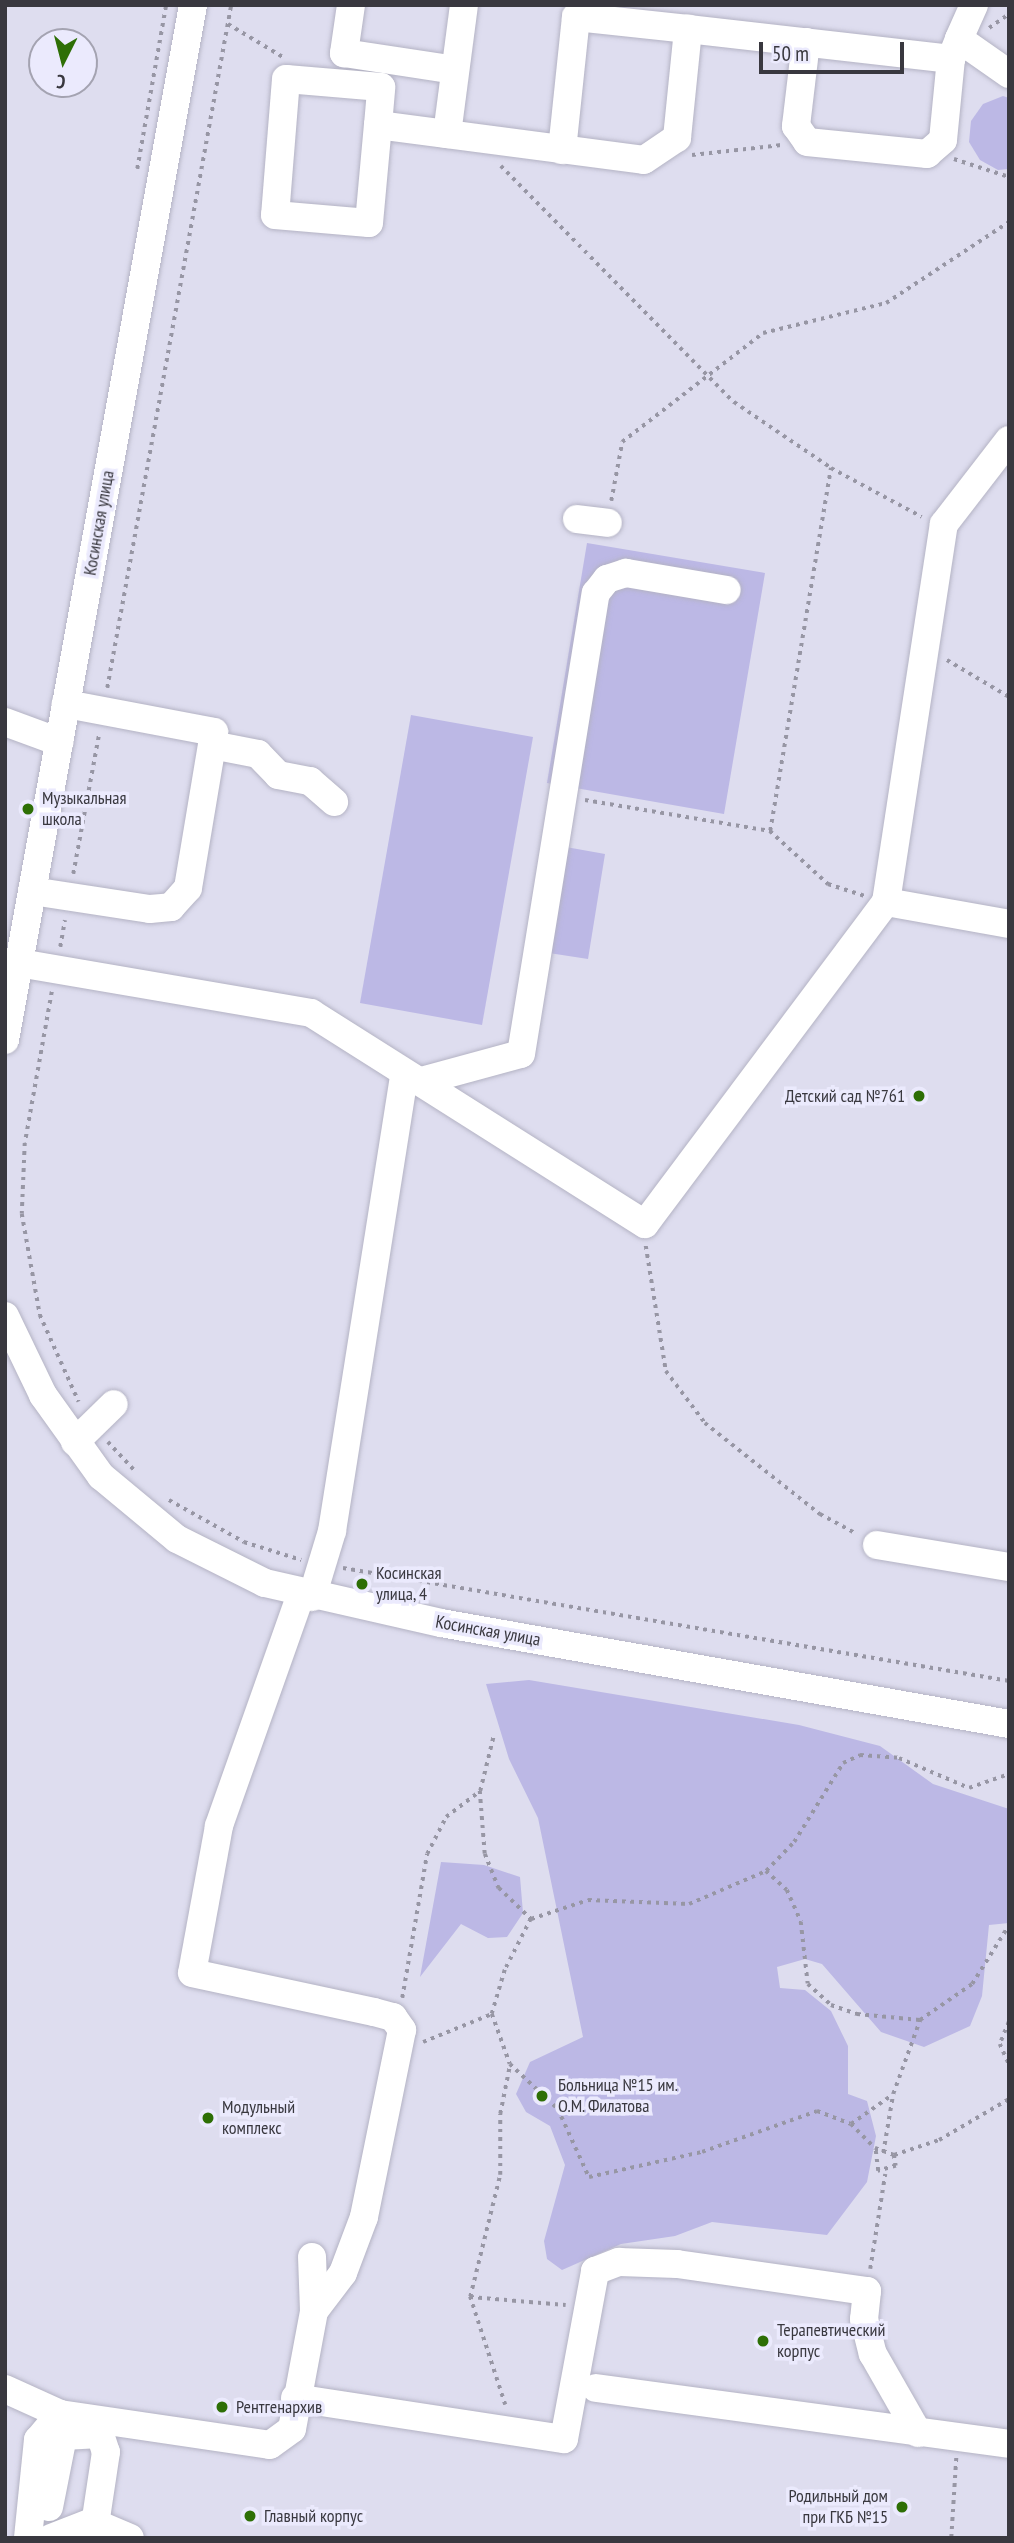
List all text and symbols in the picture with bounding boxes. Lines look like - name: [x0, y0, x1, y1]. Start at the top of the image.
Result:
- north arrow: [28, 28, 98, 98]
- scale bar: [762, 28, 907, 72]
- text: 50 m: [772, 40, 809, 67]
- text: С: [55, 70, 67, 94]
- street label: Косинская улица: [79, 469, 119, 577]
- place label: Музыкальная школа: [42, 788, 126, 830]
- marker: Музыкальная школа: [20, 801, 36, 817]
- place label: Детский сад №761: [785, 1085, 905, 1107]
- marker: Детский сад №761: [911, 1088, 927, 1104]
- place label: Косинская улица, 4: [376, 1563, 441, 1606]
- marker: Косинская улица, 4: [354, 1576, 370, 1592]
- street label: Косинская улица: [434, 1611, 542, 1651]
- place label: Больница №15 им. О.М. Филатова: [558, 2075, 678, 2118]
- marker: Больница №15 им. О.М. Филатова: [532, 2086, 552, 2106]
- place label: Модульный комплекс: [222, 2097, 295, 2140]
- marker: Модульный комплекс: [200, 2110, 216, 2126]
- place label: Терапевтический корпус: [777, 2320, 885, 2362]
- marker: Терапевтический корпус: [755, 2333, 771, 2349]
- place label: Рентгенархив: [236, 2396, 322, 2418]
- marker: Рентгенархив: [214, 2399, 230, 2415]
- place label: Родильный дом при ГКБ №15: [788, 2486, 888, 2528]
- marker: Родильный дом при ГКБ №15: [894, 2499, 910, 2515]
- place label: Главный корпус: [264, 2505, 363, 2527]
- marker: Главный корпус: [242, 2508, 258, 2524]

